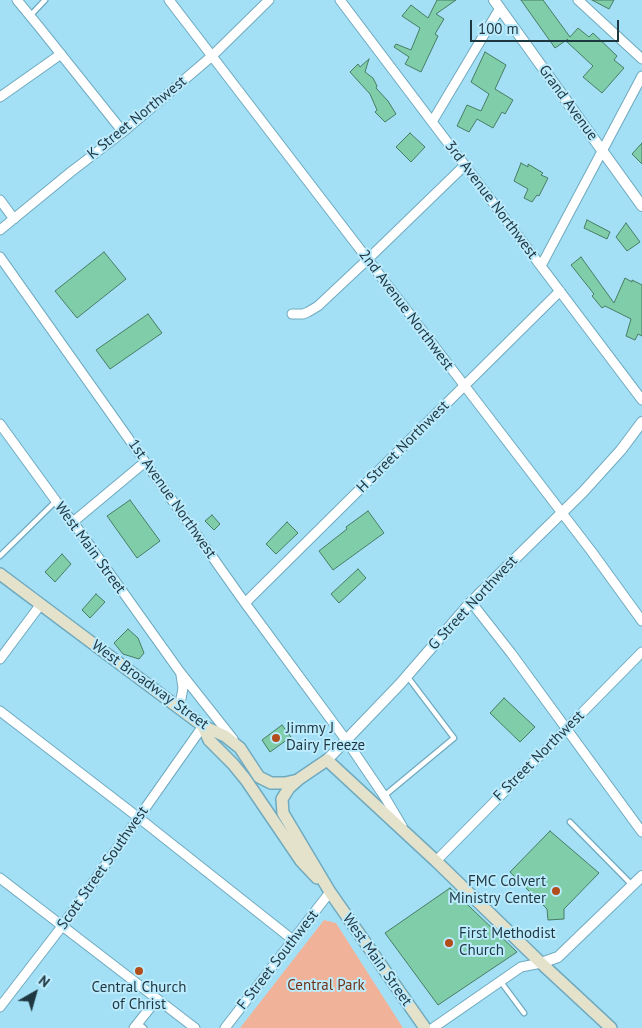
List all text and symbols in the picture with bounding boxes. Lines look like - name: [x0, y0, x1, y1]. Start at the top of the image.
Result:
- scale bar: [472, 10, 621, 42]
- text: 100 m: [478, 19, 519, 38]
- street label: Grand Avenue: [535, 62, 601, 144]
- street label: K Street Northwest: [84, 73, 190, 163]
- street label: 3rd Avenue Northwest: [441, 137, 541, 263]
- street label: 2nd Avenue Northwest: [355, 246, 457, 374]
- street label: H Street Northwest: [353, 397, 453, 497]
- street label: 1st Avenue Northwest: [124, 436, 220, 562]
- street label: West Main Street: [51, 499, 129, 597]
- street label: G Street Northwest: [425, 552, 521, 654]
- street label: West Broadway Street: [88, 637, 212, 733]
- street label: F Street Northwest: [490, 707, 588, 805]
- place label: Jimmy J Dairy Freeze: [286, 720, 365, 755]
- marker: Jimmy J Dairy Freeze: [270, 732, 282, 744]
- street label: Scott Street Southwest: [54, 803, 152, 933]
- place label: FMC Colvert Ministry Center: [449, 873, 546, 908]
- marker: FMC Colvert Ministry Center: [550, 885, 562, 897]
- street label: F Street Southwest: [234, 907, 322, 1013]
- street label: West Main Street: [338, 910, 416, 1010]
- place label: First Methodist Church: [459, 925, 556, 960]
- marker: First Methodist Church: [443, 937, 455, 949]
- marker: Central Church of Christ: [133, 965, 145, 977]
- north arrow: [10, 968, 60, 1018]
- text: N: [35, 971, 53, 991]
- park label: Central Park: [287, 977, 365, 995]
- place label: Central Church of Christ: [92, 979, 186, 1014]

